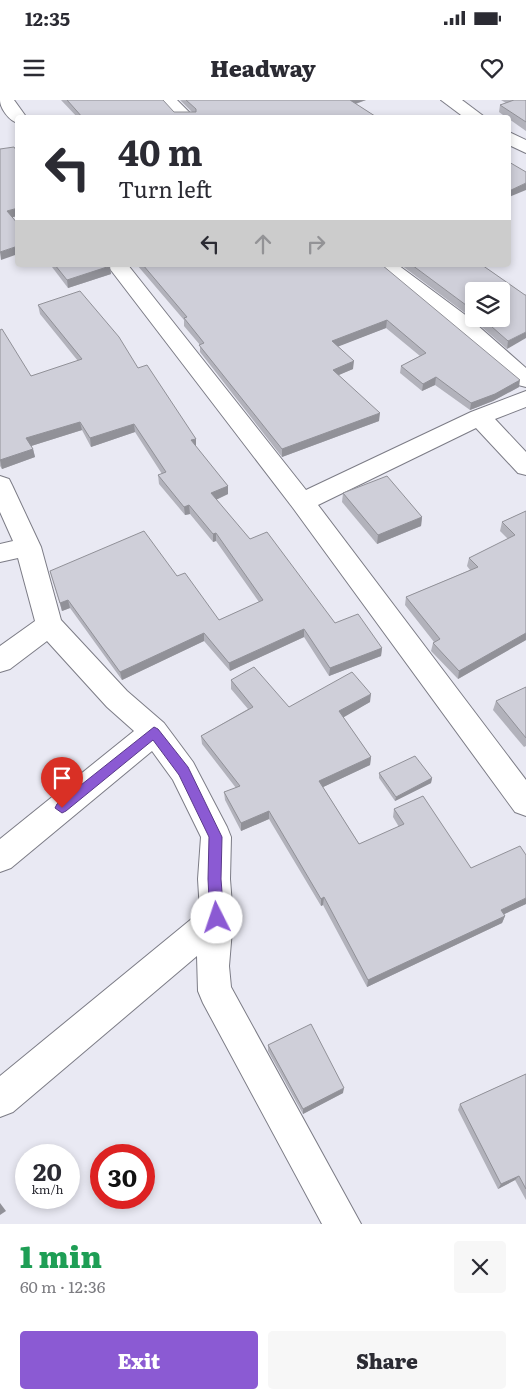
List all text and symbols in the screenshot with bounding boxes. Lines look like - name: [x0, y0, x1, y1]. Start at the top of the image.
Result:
- text: 12:35: [25, 4, 70, 32]
- text: Headway: [210, 51, 316, 84]
- icon: menu: [20, 54, 48, 82]
- icon: heart: [478, 54, 506, 82]
- text: 40 m: [118, 125, 203, 177]
- icon: left: [35, 135, 100, 200]
- text: Turn left: [118, 172, 212, 205]
- icon: left: [196, 230, 224, 258]
- icon: ahead: [249, 230, 277, 258]
- icon: right: [302, 230, 330, 258]
- map controls: [465, 282, 510, 327]
- button: layers: [465, 282, 510, 327]
- pin: [41, 757, 83, 808]
- icon: arrive: [48, 764, 76, 792]
- position arrow: [190, 891, 242, 943]
- speed limit sign: 30: [90, 1144, 155, 1209]
- text: 20: [33, 1152, 62, 1189]
- text: km/h: [32, 1180, 63, 1198]
- text: 1 min: [20, 1233, 102, 1277]
- button: close: [454, 1241, 506, 1293]
- text: 60 m · 12:36: [20, 1274, 105, 1298]
- button: Exit: [20, 1331, 258, 1389]
- button: Share: [268, 1331, 506, 1389]

